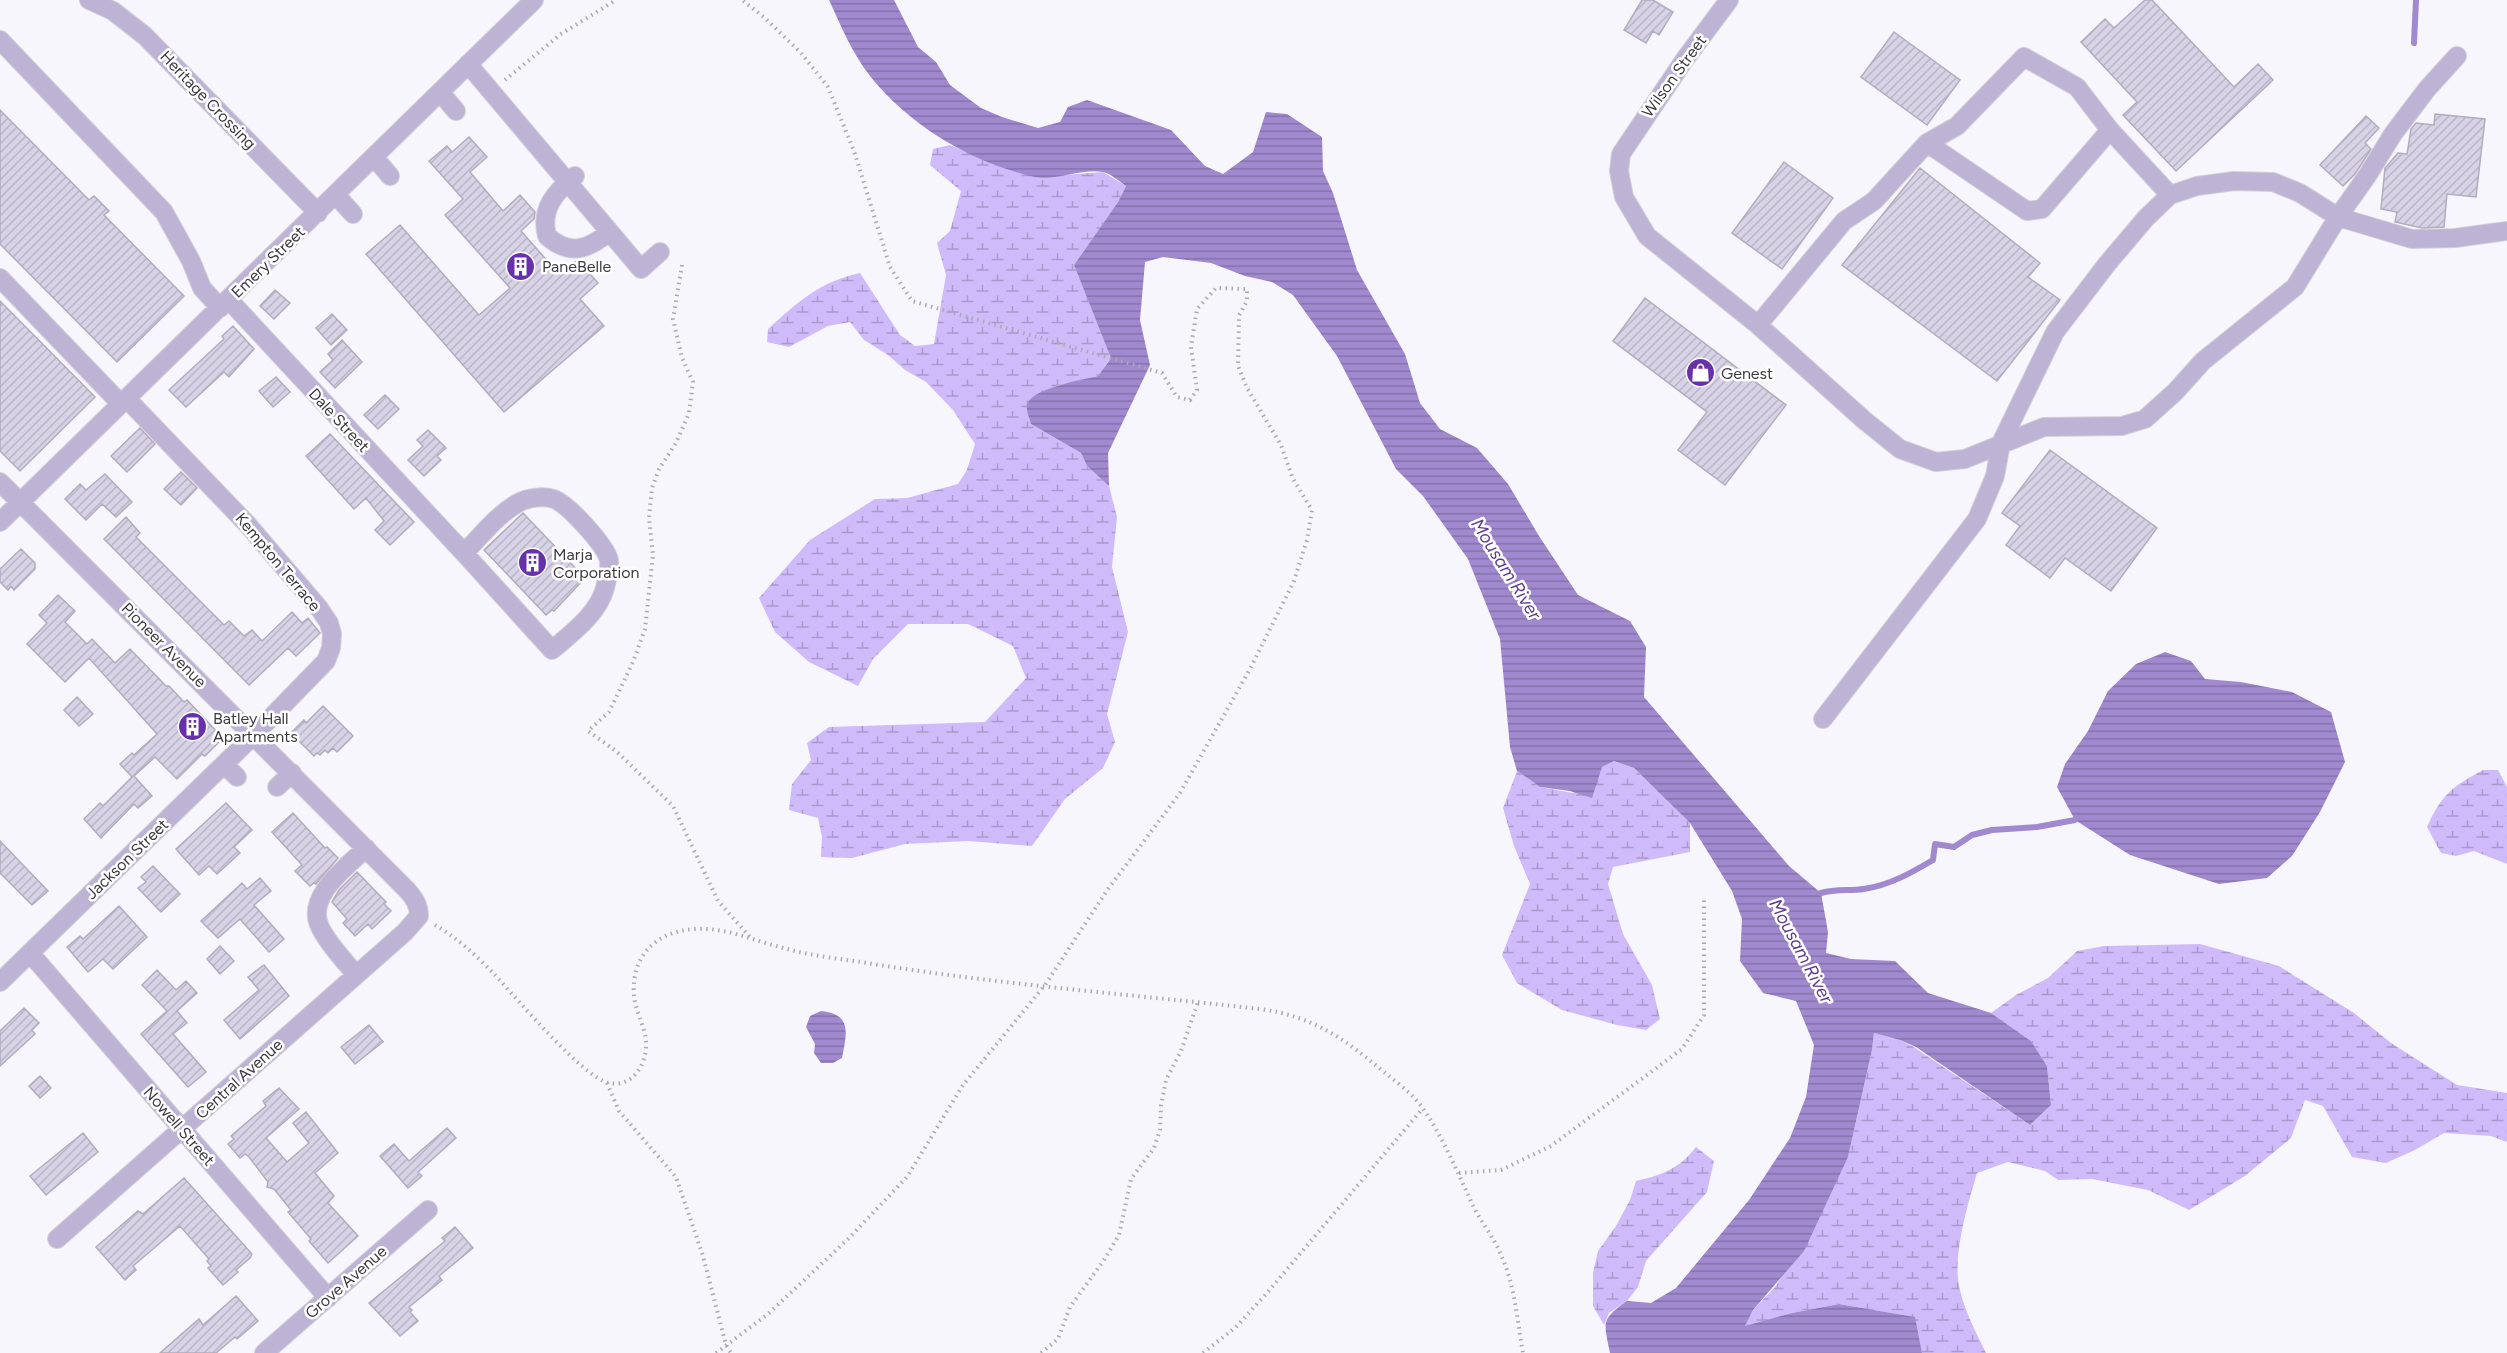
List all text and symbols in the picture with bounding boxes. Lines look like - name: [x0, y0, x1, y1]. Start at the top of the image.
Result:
- street label: Wilson Street: [1638, 31, 1710, 121]
- street label: Heritage Crossing: [156, 47, 260, 153]
- street label: Emery Street: [227, 222, 309, 302]
- building icon: PaneBelle: [505, 250, 537, 282]
- place label: PaneBelle: [542, 257, 611, 276]
- shop icon: Genest: [1684, 357, 1716, 389]
- place label: Genest: [1721, 364, 1773, 383]
- street label: Dale Street: [305, 384, 373, 456]
- street label: Kempton Terrace: [231, 509, 325, 615]
- water label: Mousam River: [1466, 514, 1546, 624]
- place label: Marja Corporation: [553, 545, 640, 582]
- building icon: Marja Corporation: [516, 547, 548, 579]
- street label: Pioneer Avenue: [118, 599, 211, 692]
- place label: Batley Hall Apartments: [213, 709, 298, 746]
- building icon: Batley Hall Apartments: [176, 711, 208, 743]
- street label: Jackson Street: [82, 815, 172, 903]
- water label: Mousam River: [1764, 895, 1838, 1008]
- street label: Central Avenue: [192, 1035, 287, 1123]
- street label: Nowell Street: [140, 1083, 218, 1169]
- street label: Grove Avenue: [301, 1241, 391, 1322]

